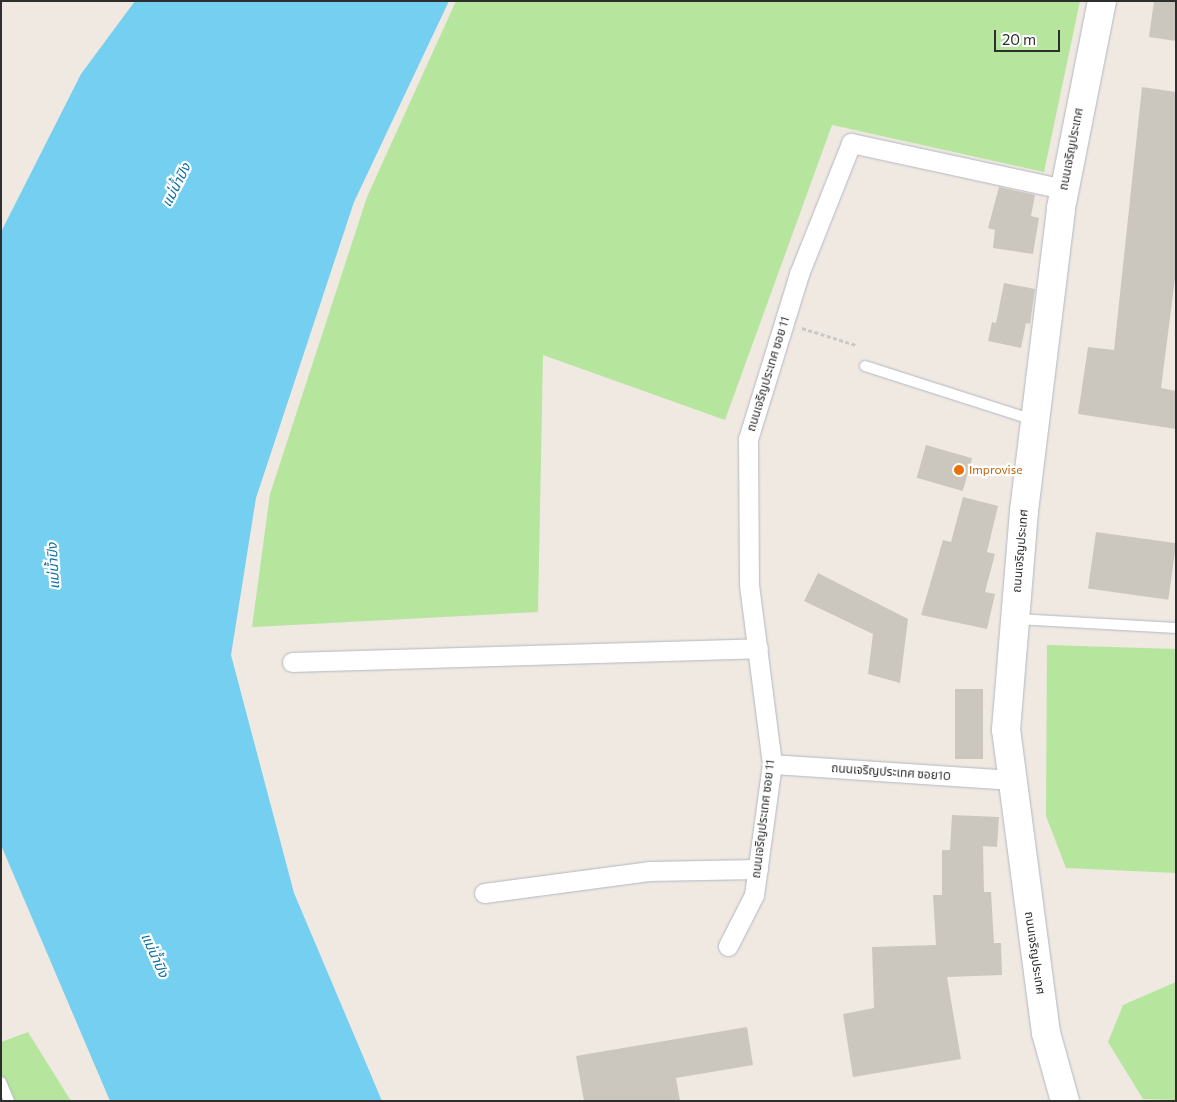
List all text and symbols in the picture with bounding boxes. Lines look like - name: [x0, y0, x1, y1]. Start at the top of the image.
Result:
- scale bar: [997, 20, 1063, 52]
- text: 20 m: [1002, 30, 1036, 48]
- street label: ถนนเจริญประเทศ: [1056, 106, 1086, 192]
- water label: แม่น้ำปิง: [158, 160, 194, 210]
- street label: ถนนเจริญประเทศ ซอย 11: [744, 315, 792, 433]
- place label: Improvise: [969, 463, 1022, 477]
- marker: Improvise: [953, 464, 965, 476]
- street label: ถนนเจริญประเทศ: [1009, 509, 1031, 593]
- water label: แม่น้ำปิง: [43, 542, 63, 590]
- street label: ถนนเจริญประเทศ ซอย 11: [749, 759, 777, 879]
- street label: ถนนเจริญประเทศ ซอย10: [831, 761, 951, 783]
- street label: ถนนเจริญประเทศ: [1022, 910, 1048, 996]
- water label: แม่น้ำปิง: [138, 930, 172, 980]

